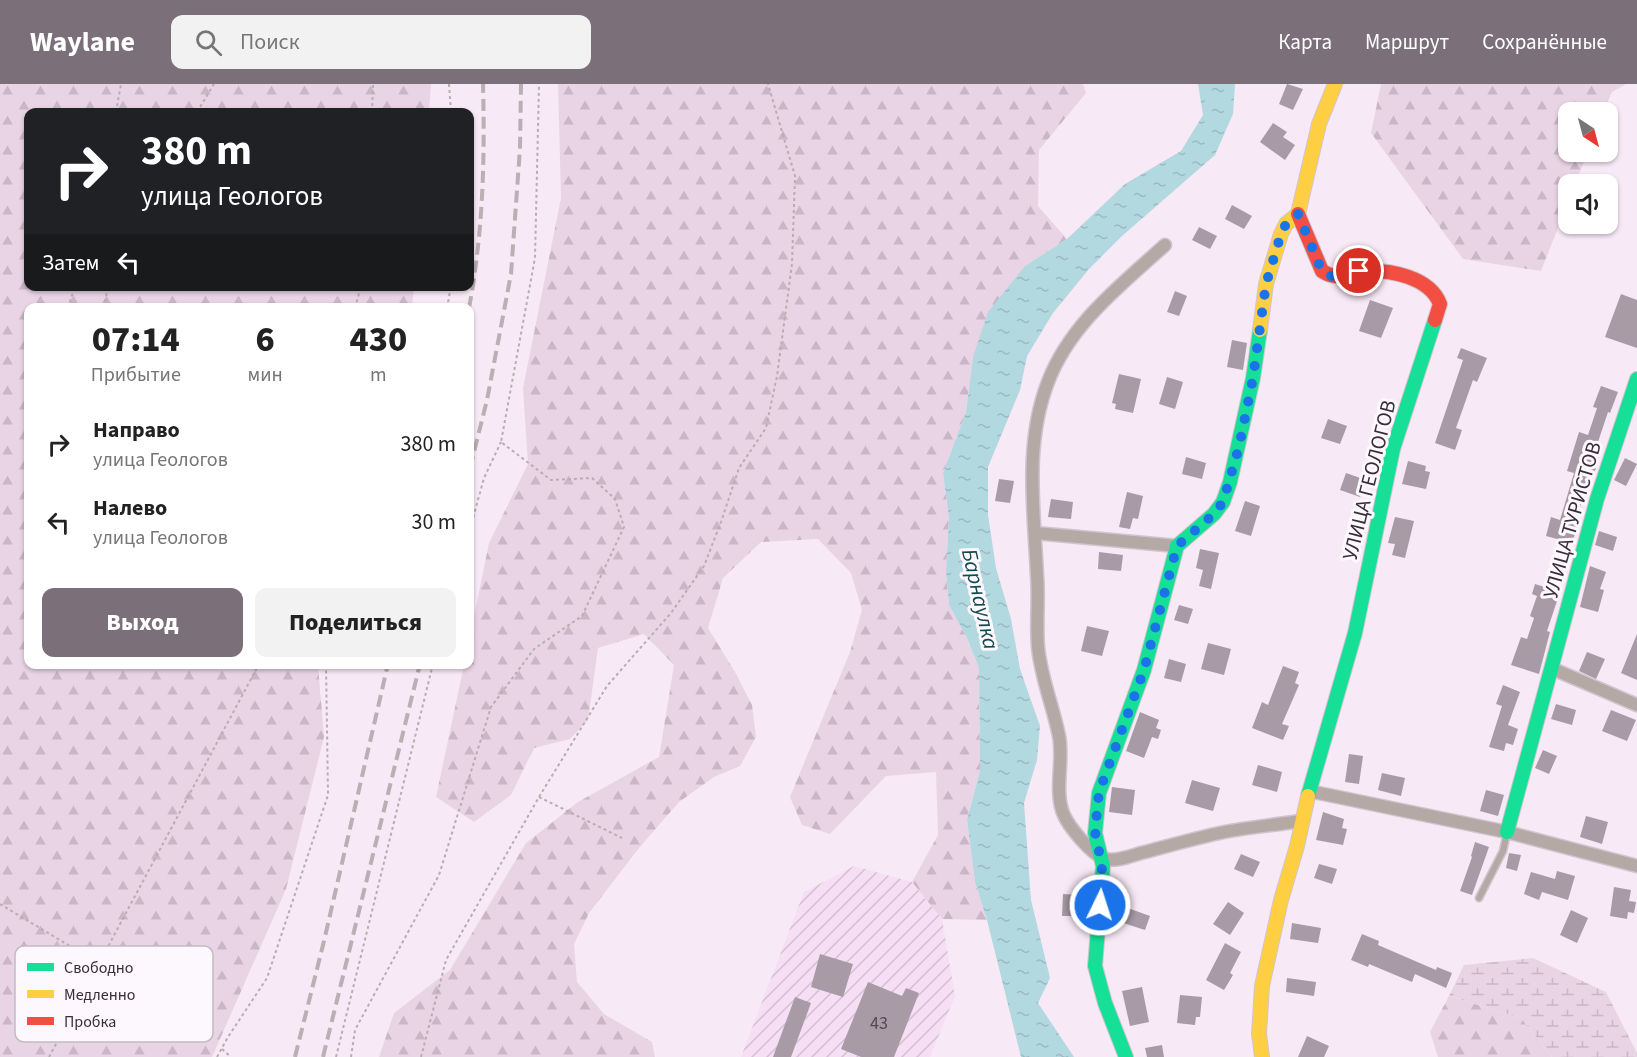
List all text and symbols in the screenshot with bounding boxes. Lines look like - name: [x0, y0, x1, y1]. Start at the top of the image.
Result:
- search box: [171, 15, 591, 69]
- text: Waylane: [30, 22, 135, 62]
- icon: search: [192, 26, 225, 59]
- text: Поиск: [240, 26, 300, 58]
- text: Карта: [1278, 27, 1332, 57]
- text: Маршрут: [1365, 27, 1449, 57]
- text: Сохранённые: [1482, 27, 1607, 57]
- north arrow: [1558, 102, 1618, 162]
- map controls: [1558, 102, 1618, 234]
- text: 380 m: [141, 121, 252, 181]
- icon: right: [42, 132, 120, 210]
- button: sound: [1558, 174, 1618, 234]
- text: улица Геологов: [141, 177, 323, 216]
- pin: [1333, 245, 1384, 296]
- icon: left: [112, 246, 145, 279]
- text: Затем: [42, 247, 100, 279]
- icon: arrive: [1342, 254, 1375, 287]
- text: 07:14: [92, 314, 180, 365]
- text: 6: [256, 314, 275, 365]
- text: 430: [350, 314, 407, 365]
- text: Прибытие: [91, 361, 181, 389]
- text: мин: [248, 361, 283, 389]
- text: m: [370, 361, 387, 389]
- street label: УЛИЦА ГЕОЛОГОВ: [1335, 397, 1403, 563]
- text: Направо: [93, 414, 180, 446]
- icon: right: [42, 428, 75, 461]
- text: 380 m: [401, 428, 456, 460]
- street label: УЛИЦА ТУРИСТОВ: [1535, 438, 1609, 602]
- text: улица Геологов: [93, 446, 228, 474]
- text: Налево: [93, 492, 167, 524]
- icon: left: [42, 506, 75, 539]
- text: 30 m: [411, 506, 456, 538]
- text: улица Геологов: [93, 524, 228, 552]
- water label: Барнаулка: [953, 545, 1007, 653]
- button: Выход: [42, 588, 243, 657]
- button: Поделиться: [255, 588, 456, 657]
- position arrow: [1068, 873, 1132, 937]
- legend: [15, 946, 213, 1042]
- text: Свободно: [64, 957, 134, 979]
- text: Медленно: [64, 984, 135, 1006]
- text: Пробка: [64, 1011, 116, 1033]
- house number: 43: [870, 1011, 888, 1036]

